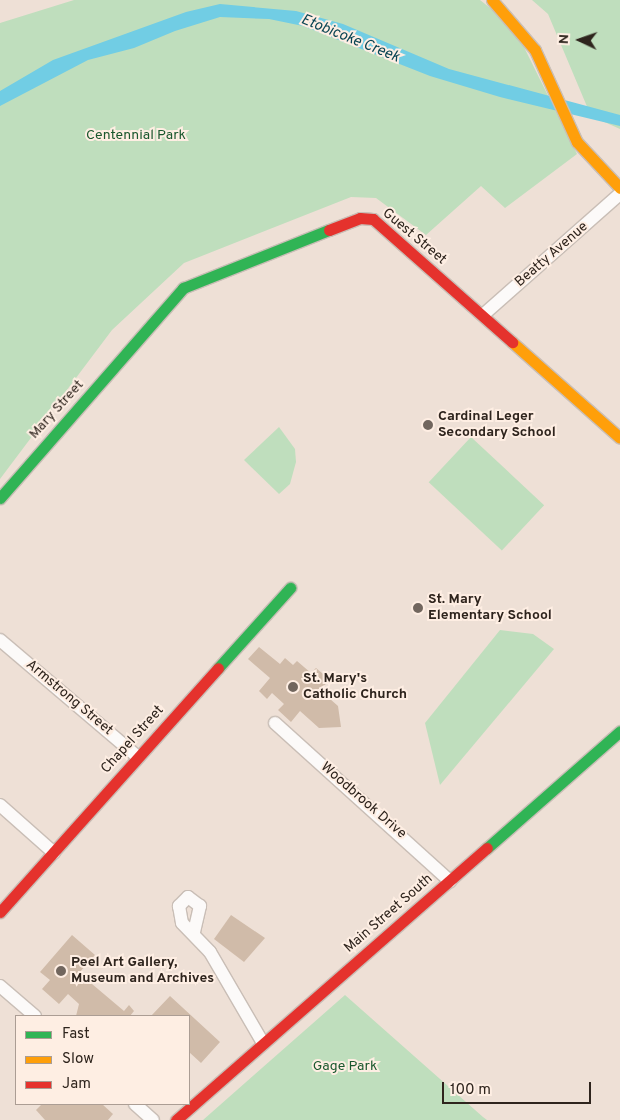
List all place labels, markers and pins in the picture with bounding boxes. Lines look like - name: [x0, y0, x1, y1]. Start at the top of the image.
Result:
- place label: Cardinal Leger Secondary School: [438, 409, 556, 442]
- marker: Cardinal Leger Secondary School: [422, 419, 434, 431]
- place label: St. Mary Elementary School: [428, 592, 552, 624]
- marker: St. Mary Elementary School: [412, 602, 424, 614]
- place label: St. Mary's Catholic Church: [303, 671, 407, 704]
- marker: St. Mary's Catholic Church: [287, 681, 299, 693]
- place label: Peel Art Gallery, Museum and Archives: [71, 955, 215, 988]
- marker: Peel Art Gallery, Museum and Archives: [55, 965, 67, 977]

